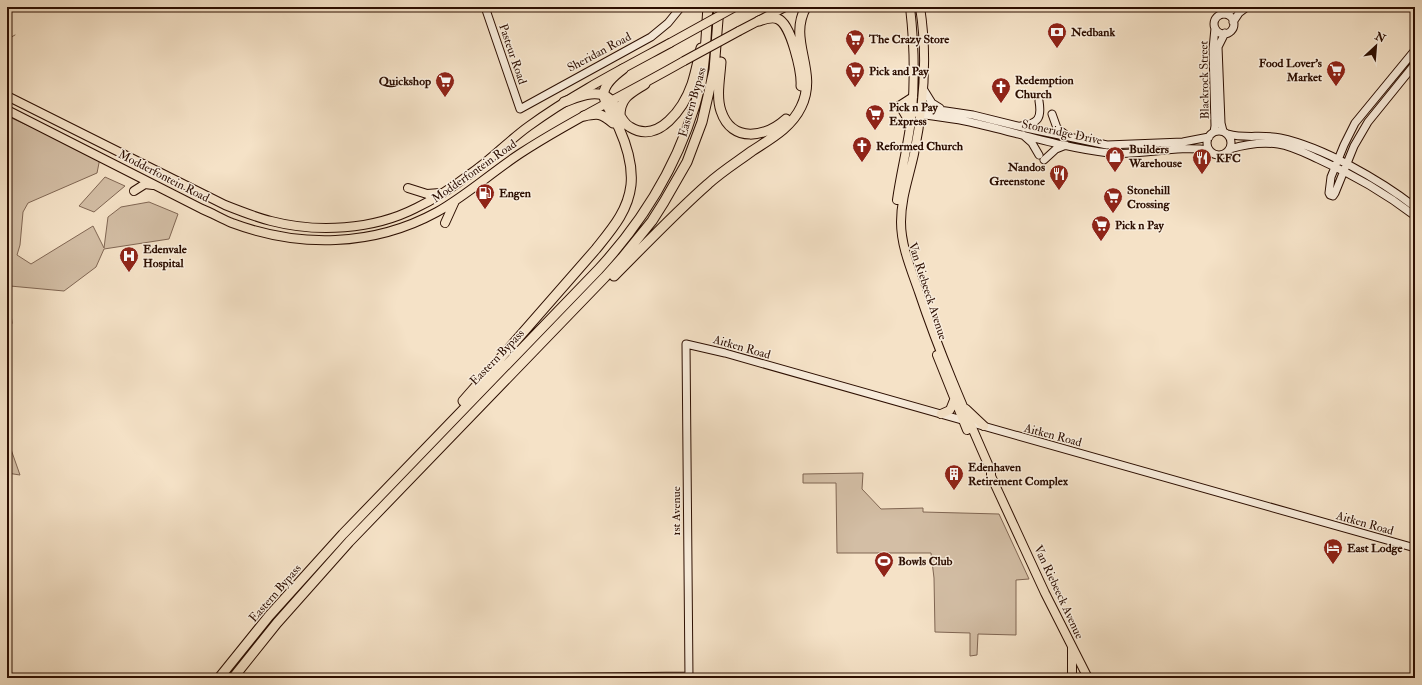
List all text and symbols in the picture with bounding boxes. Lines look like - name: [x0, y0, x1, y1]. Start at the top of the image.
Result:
- bank icon: Nedbank: [1046, 21, 1068, 49]
- street label: Pasteur Road: [495, 22, 530, 86]
- place label: Nedbank: [1070, 25, 1115, 40]
- north arrow: [1356, 26, 1396, 66]
- supermarket icon: The Crazy Store: [844, 28, 866, 56]
- street label: Sheridan Road: [565, 29, 634, 76]
- text: N: [1372, 29, 1388, 46]
- place label: The Crazy Store: [868, 32, 950, 47]
- street label: Blackrock Street: [1196, 40, 1213, 119]
- place label: Food Lover's Market: [1259, 56, 1322, 85]
- supermarket icon: Food Lover's Market: [1325, 59, 1347, 87]
- supermarket icon: Pick and Pay: [844, 60, 866, 88]
- place label: Pick and Pay: [869, 64, 929, 79]
- street label: Eastern Bypass: [675, 65, 710, 139]
- supermarket icon: Quickshop: [434, 70, 456, 98]
- place label: Redemption Church: [1015, 73, 1075, 102]
- place label: Quickshop: [379, 74, 431, 89]
- church icon: Redemption Church: [990, 76, 1012, 104]
- place label: Pick n Pay Express: [889, 100, 938, 129]
- supermarket icon: Pick n Pay Express: [864, 103, 886, 131]
- street label: Stoneridge Drive: [1020, 117, 1104, 148]
- church icon: Reformed Church: [851, 135, 873, 163]
- street label: Modderfontein Road: [429, 137, 520, 206]
- place label: Reformed Church: [876, 139, 964, 154]
- place label: Builders Warehouse: [1128, 142, 1183, 171]
- shop icon: Builders Warehouse: [1104, 145, 1126, 173]
- street label: Modderfontein Road: [116, 147, 212, 206]
- restaurant icon: KFC: [1191, 147, 1213, 175]
- place label: KFC: [1216, 151, 1241, 166]
- place label: Nandos Greenstone: [989, 160, 1046, 189]
- restaurant icon: Nandos Greenstone: [1048, 163, 1070, 191]
- fuel station icon: Engen: [474, 182, 496, 210]
- place label: Stonehill Crossing: [1127, 183, 1171, 212]
- place label: Engen: [499, 186, 532, 201]
- supermarket icon: Stonehill Crossing: [1102, 186, 1124, 214]
- supermarket icon: Pick n Pay: [1090, 214, 1112, 242]
- place label: Pick n Pay: [1115, 218, 1164, 233]
- street label: Van Riebeeck Avenue: [905, 240, 950, 342]
- place label: Edenvale Hospital: [143, 242, 188, 271]
- hospital icon: Edenvale Hospital: [118, 245, 140, 273]
- street label: Eastern Bypass: [467, 326, 528, 388]
- street label: Aitken Road: [710, 332, 772, 363]
- street label: Aitken Road: [1021, 420, 1083, 450]
- place label: Edenhaven Retirement Complex: [968, 460, 1069, 489]
- building icon: Edenhaven Retirement Complex: [943, 463, 965, 491]
- street label: 1st Avenue: [669, 486, 684, 536]
- street label: Aitken Road: [1333, 508, 1395, 539]
- hotel icon: East Lodge: [1322, 537, 1344, 565]
- place label: East Lodge: [1347, 541, 1403, 556]
- street label: Van Riebeeck Avenue: [1030, 543, 1087, 641]
- sports icon: Bowls Club: [873, 550, 895, 578]
- place label: Bowls Club: [898, 554, 953, 569]
- street label: Eastern Bypass: [246, 561, 305, 625]

